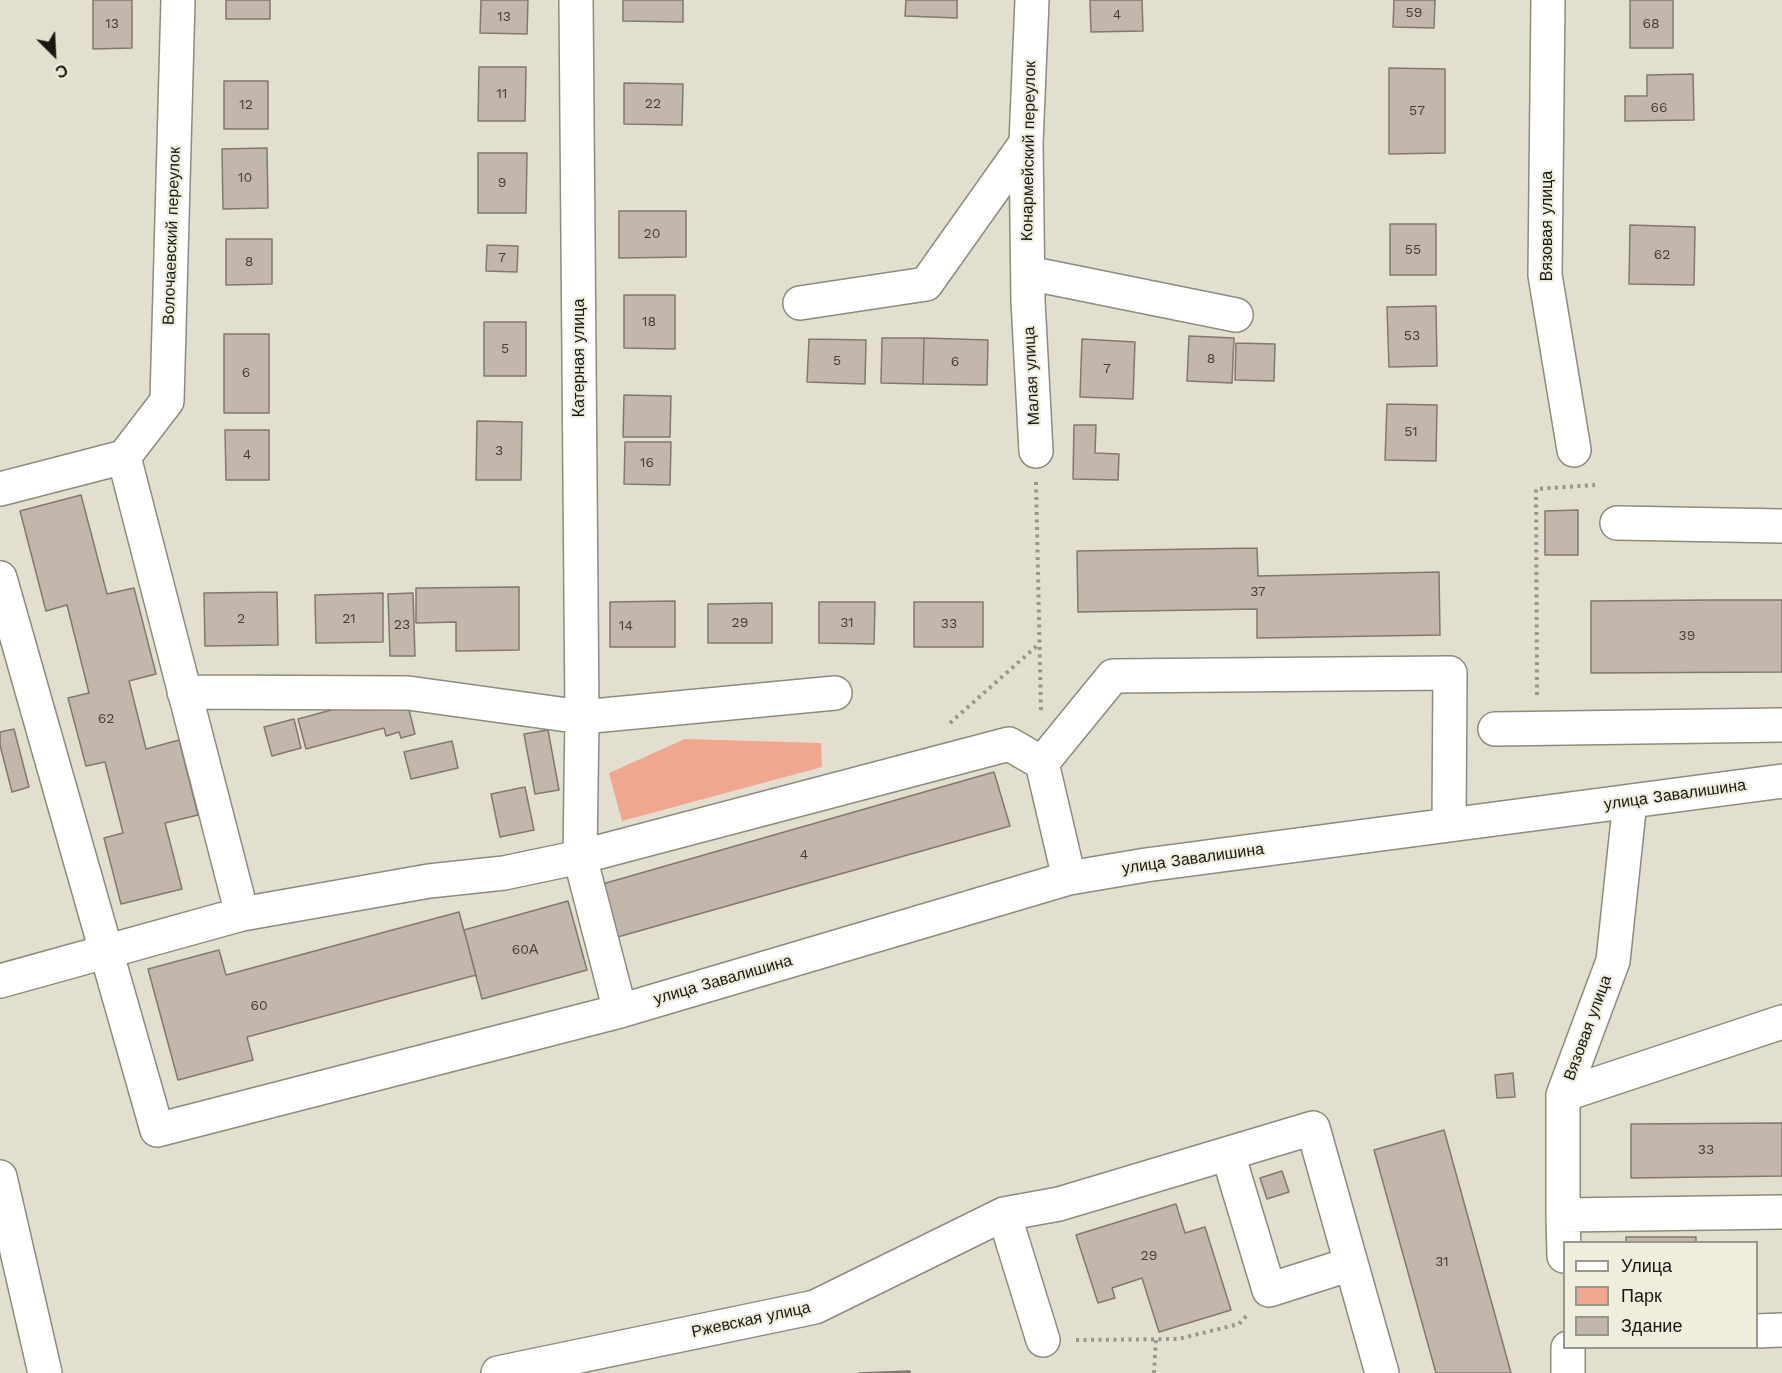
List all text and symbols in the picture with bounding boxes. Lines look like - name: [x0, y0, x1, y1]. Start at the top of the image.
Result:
- house number: 59: [1406, 5, 1422, 21]
- house number: 4: [1113, 7, 1121, 23]
- house number: 13: [497, 9, 511, 25]
- house number: 13: [105, 16, 119, 32]
- house number: 68: [1642, 16, 1660, 32]
- north arrow: [24, 24, 84, 84]
- text: С: [52, 60, 71, 82]
- street label: Конармейский переулок: [1018, 61, 1040, 241]
- house number: 11: [497, 86, 507, 102]
- house number: 22: [645, 96, 661, 112]
- house number: 12: [239, 97, 253, 113]
- house number: 66: [1650, 100, 1668, 116]
- house number: 57: [1409, 103, 1425, 119]
- street label: Волочаевский переулок: [159, 147, 185, 325]
- house number: 10: [238, 170, 252, 186]
- street label: Вязовая улица: [1537, 171, 1557, 281]
- house number: 9: [498, 175, 506, 191]
- house number: 20: [644, 226, 660, 242]
- house number: 55: [1405, 242, 1421, 258]
- house number: 62: [1654, 247, 1670, 263]
- house number: 7: [498, 250, 506, 266]
- house number: 8: [245, 254, 253, 270]
- street label: Катерная улица: [569, 299, 589, 417]
- house number: 18: [642, 314, 656, 330]
- street label: Малая улица: [1020, 326, 1044, 426]
- house number: 53: [1404, 328, 1420, 344]
- house number: 5: [501, 341, 509, 357]
- house number: 8: [1207, 351, 1215, 367]
- house number: 5: [833, 353, 841, 369]
- house number: 6: [951, 354, 959, 370]
- house number: 7: [1103, 361, 1111, 377]
- house number: 6: [242, 365, 250, 381]
- house number: 51: [1404, 424, 1418, 440]
- house number: 3: [495, 443, 503, 459]
- house number: 4: [243, 447, 251, 463]
- house number: 16: [640, 455, 654, 471]
- house number: 37: [1250, 584, 1266, 600]
- house number: 2: [237, 611, 245, 627]
- house number: 21: [342, 611, 356, 627]
- house number: 29: [732, 615, 748, 631]
- house number: 31: [840, 615, 854, 631]
- house number: 33: [941, 616, 957, 632]
- house number: 23: [394, 617, 410, 633]
- house number: 14: [619, 618, 633, 634]
- house number: 39: [1679, 628, 1695, 644]
- house number: 62: [98, 711, 114, 727]
- street label: улица Завалишина: [1603, 776, 1747, 814]
- street label: улица Завалишина: [1121, 840, 1265, 878]
- house number: 4: [800, 847, 808, 863]
- house number: 60А: [512, 942, 538, 958]
- street label: улица Завалишина: [652, 951, 794, 1009]
- street label: Вязовая улица: [1560, 973, 1616, 1083]
- house number: 60: [250, 998, 268, 1014]
- house number: 33: [1698, 1142, 1714, 1158]
- legend: [1563, 1241, 1758, 1349]
- house number: 29: [1141, 1248, 1157, 1264]
- house number: 31: [1435, 1254, 1449, 1270]
- text: Улица: [1621, 1255, 1672, 1276]
- text: Парк: [1621, 1285, 1662, 1306]
- street label: Ржевская улица: [690, 1298, 812, 1342]
- text: Здание: [1621, 1315, 1682, 1336]

